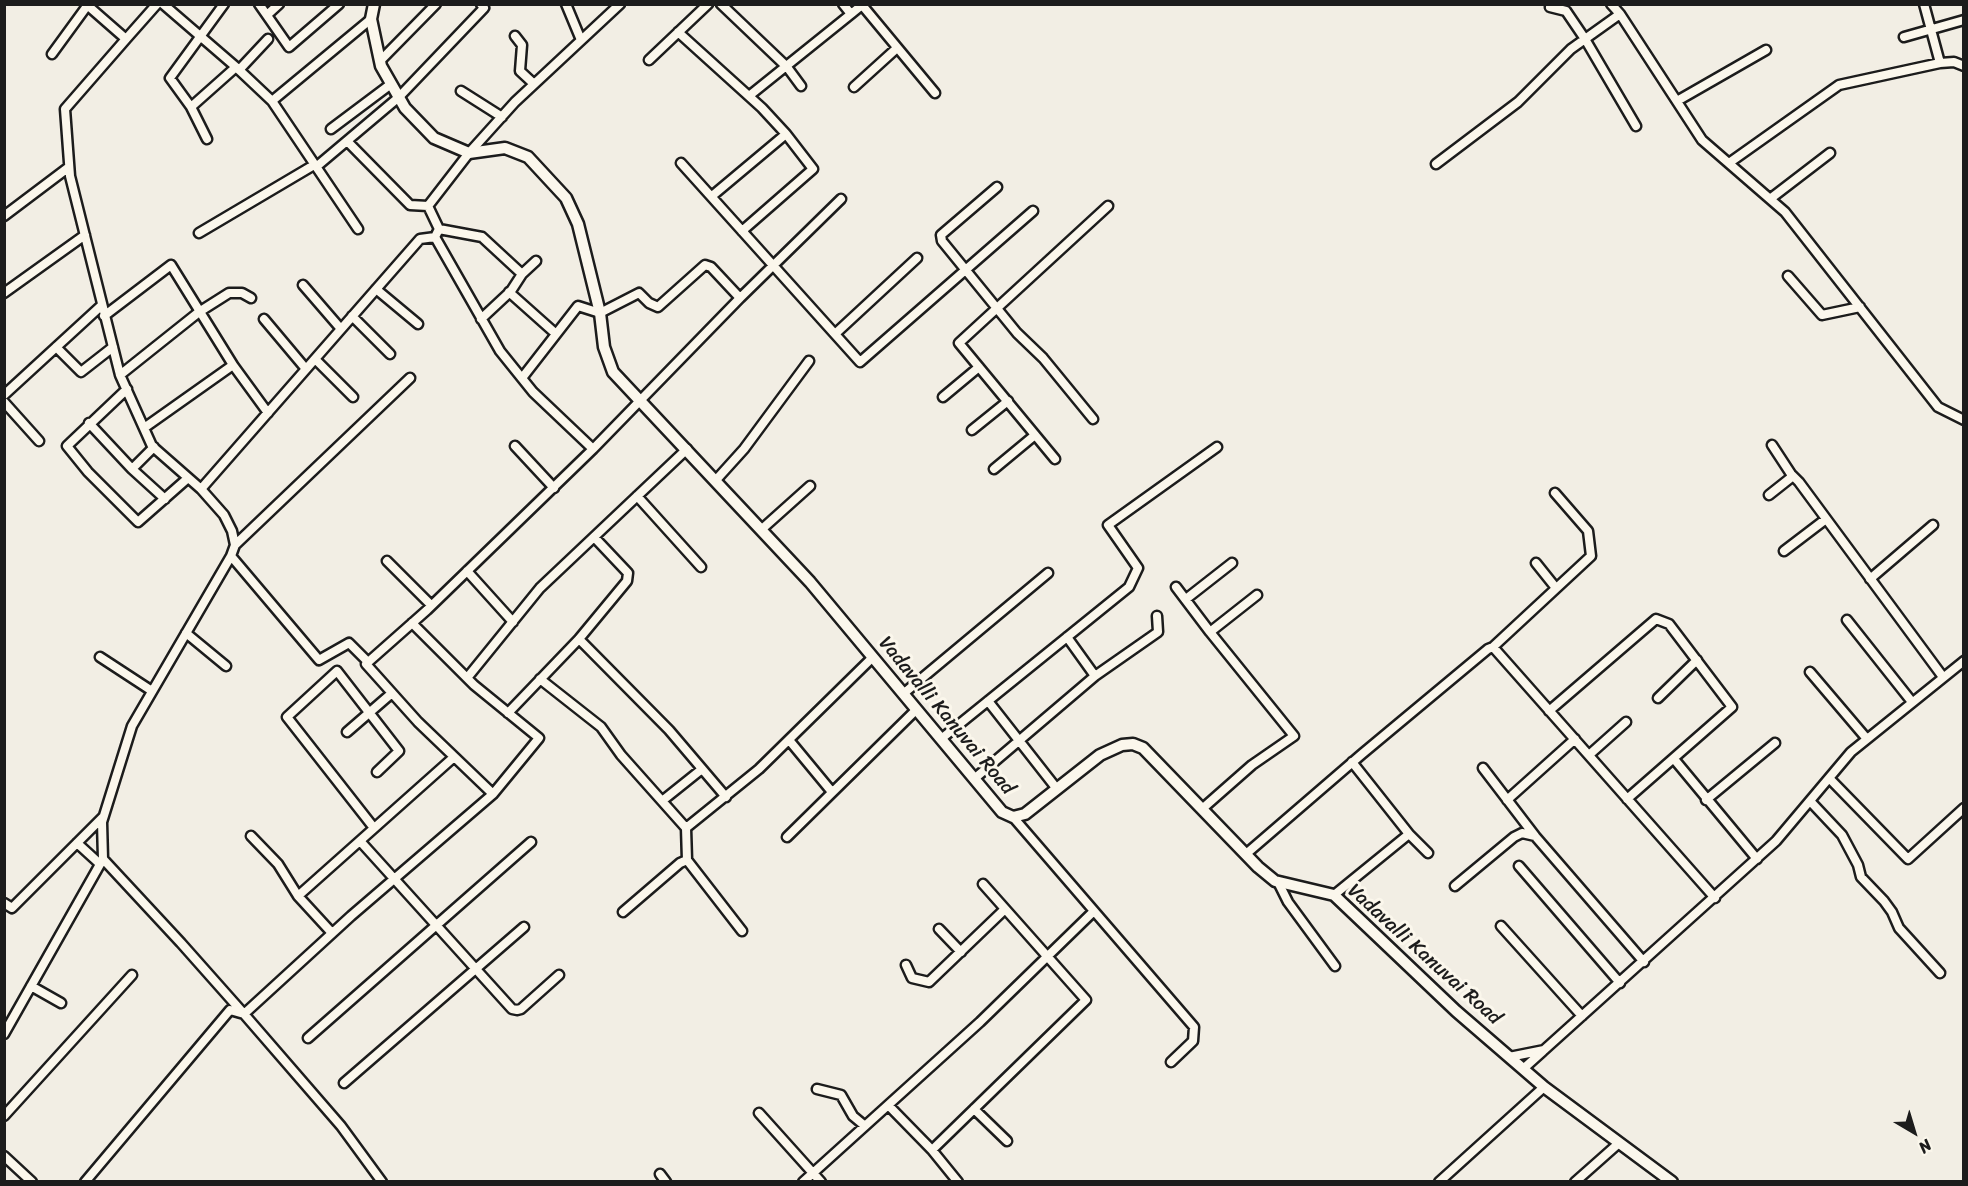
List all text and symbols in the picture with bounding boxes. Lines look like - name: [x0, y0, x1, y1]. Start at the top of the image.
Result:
- street label: Vadavalli Kanuvai Road: [873, 632, 1019, 800]
- street label: Vadavalli Kanuvai Road: [1342, 879, 1506, 1031]
- north arrow: [1884, 1102, 1944, 1162]
- text: N: [1912, 1132, 1939, 1161]

